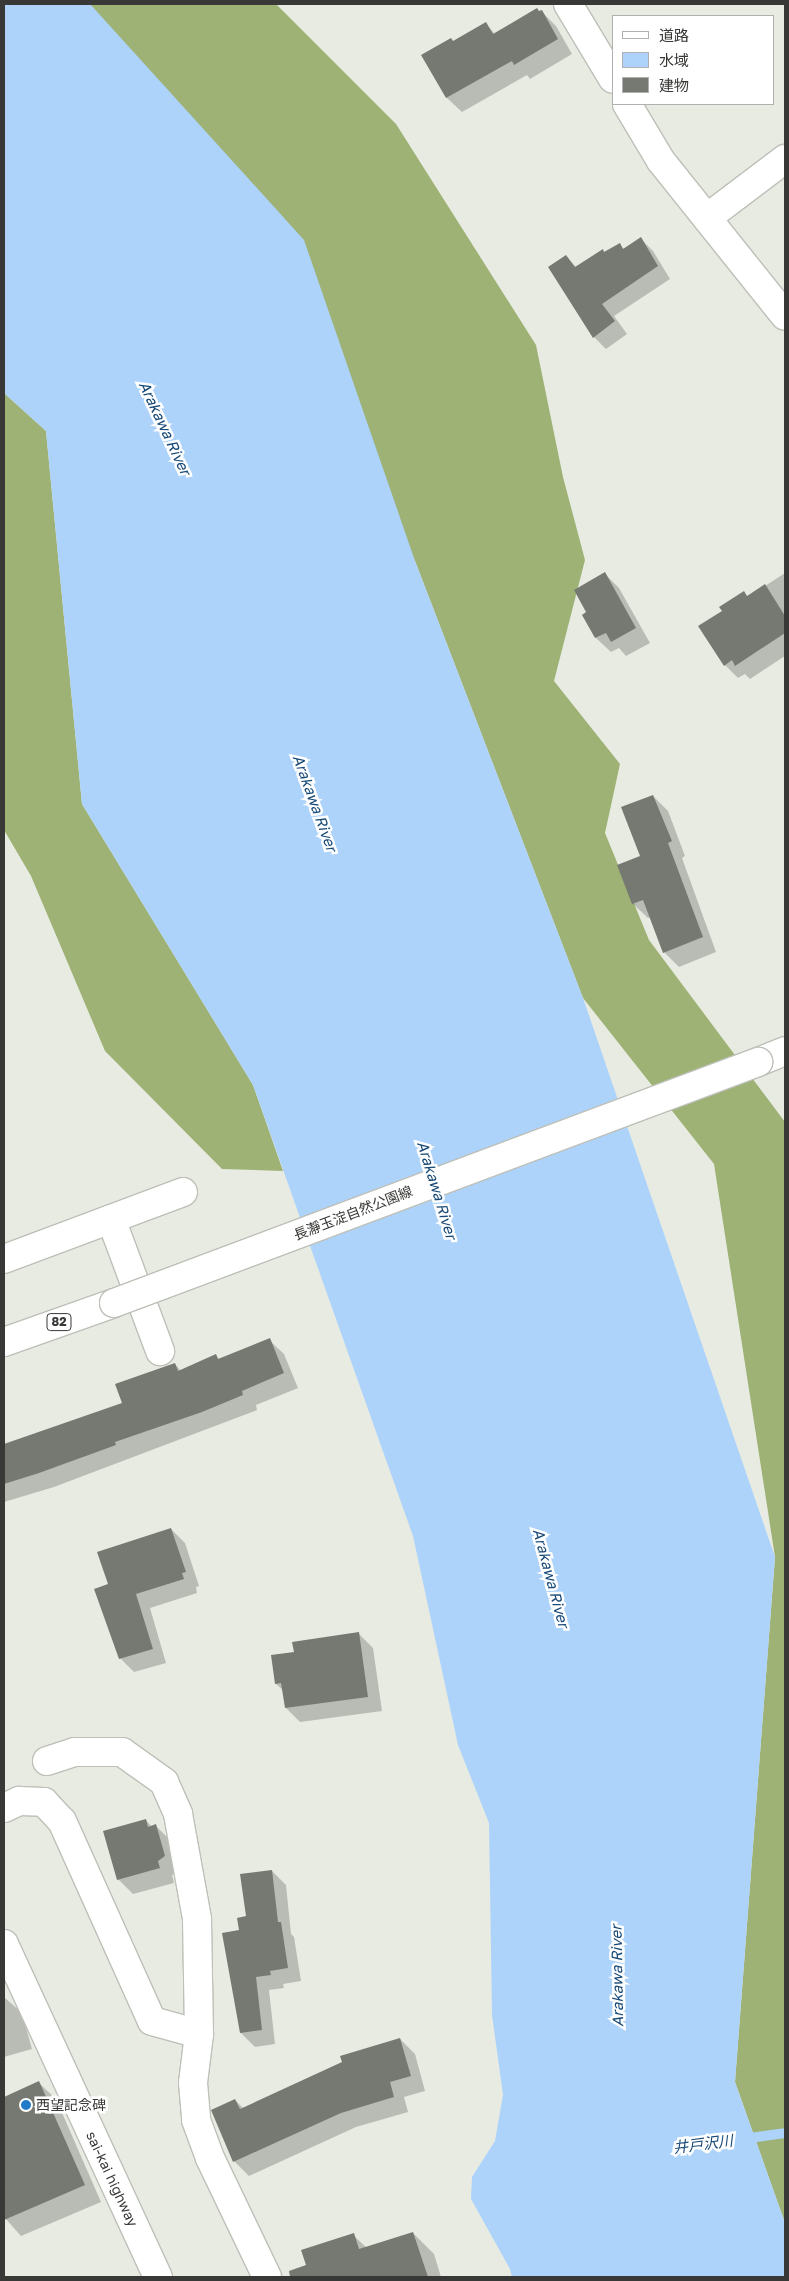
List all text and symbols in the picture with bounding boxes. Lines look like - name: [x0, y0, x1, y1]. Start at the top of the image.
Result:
- legend: [612, 15, 774, 105]
- text: 道路: [659, 26, 689, 44]
- text: 水域: [659, 51, 689, 69]
- text: 建物: [659, 76, 689, 94]
- water label: Arakawa River: [135, 378, 195, 478]
- water label: Arakawa River: [289, 752, 341, 854]
- water label: Arakawa River: [414, 1139, 460, 1241]
- street label: 長瀞玉淀自然公園線: [291, 1183, 415, 1243]
- road number: 82: [46, 1312, 72, 1331]
- water label: Arakawa River: [529, 1526, 573, 1630]
- water label: Arakawa River: [607, 1925, 627, 2027]
- place label: 西望記念碑: [36, 2097, 106, 2113]
- marker: 西望記念碑: [20, 2099, 32, 2111]
- street label: sai-kai highway: [83, 2129, 141, 2229]
- water label: 井戸沢川: [672, 2131, 734, 2157]

